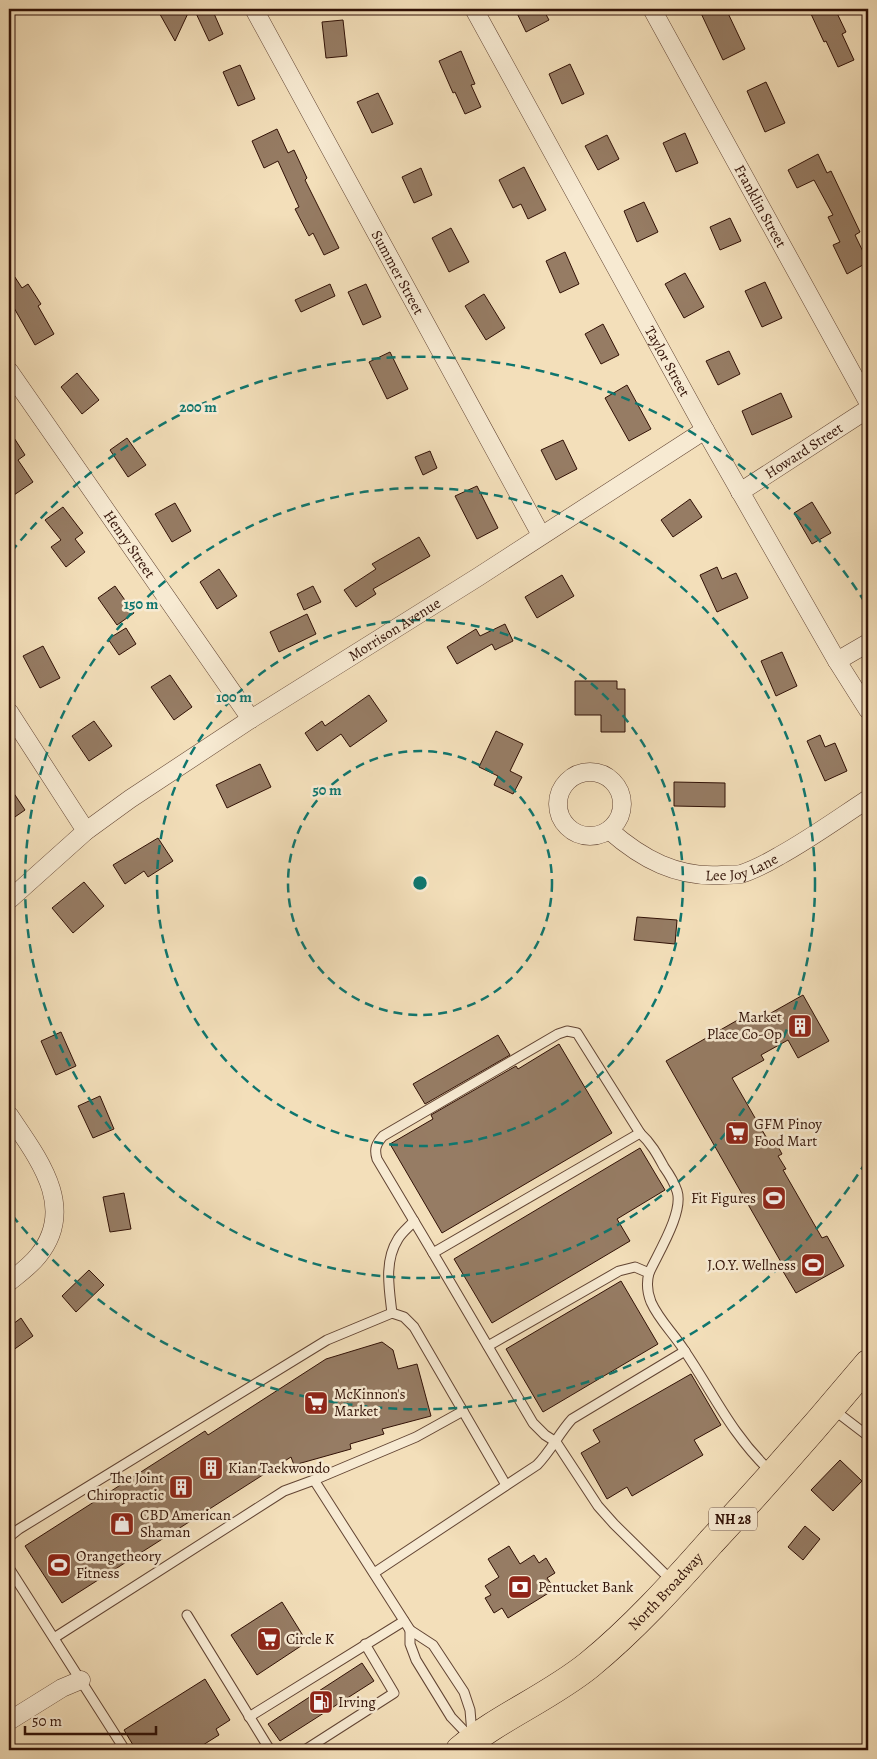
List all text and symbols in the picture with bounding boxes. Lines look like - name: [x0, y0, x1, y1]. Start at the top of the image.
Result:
- street label: Franklin Street: [730, 161, 791, 251]
- street label: Summer Street: [367, 227, 429, 318]
- street label: Taylor Street: [640, 323, 695, 400]
- text: 200 m: [179, 397, 217, 417]
- street label: Howard Street: [761, 418, 847, 483]
- street label: Henry Street: [99, 506, 160, 582]
- street label: Morrison Avenue: [345, 593, 444, 666]
- text: 150 m: [124, 594, 159, 614]
- text: 100 m: [216, 687, 252, 707]
- text: 50 m: [312, 780, 342, 800]
- street label: Lee Joy Lane: [705, 849, 782, 885]
- centre of rings: [411, 874, 429, 892]
- place label: Market Place Co-Op: [707, 1007, 782, 1044]
- building icon: Market Place Co-Op: [787, 1013, 813, 1039]
- place label: GFM Pinoy Food Mart: [754, 1114, 822, 1151]
- supermarket icon: GFM Pinoy Food Mart: [724, 1120, 750, 1146]
- sports icon: Fit Figures: [761, 1185, 787, 1211]
- place label: Fit Figures: [691, 1188, 756, 1208]
- sports icon: J.O.Y. Wellness: [800, 1252, 826, 1278]
- place label: J.O.Y. Wellness: [707, 1255, 796, 1275]
- place label: McKinnon's Market: [334, 1384, 406, 1421]
- supermarket icon: McKinnon's Market: [303, 1390, 329, 1416]
- building icon: Kian Taekwondo: [198, 1455, 224, 1481]
- place label: Kian Taekwondo: [228, 1458, 330, 1478]
- place label: The Joint Chiropractic: [87, 1468, 164, 1505]
- building icon: The Joint Chiropractic: [168, 1474, 194, 1500]
- place label: CBD American Shaman: [140, 1505, 231, 1542]
- road number: NH 28: [709, 1508, 757, 1530]
- shop icon: CBD American Shaman: [109, 1511, 135, 1537]
- place label: Orangetheory Fitness: [76, 1546, 162, 1583]
- street label: North Broadway: [624, 1548, 708, 1635]
- sports icon: Orangetheory Fitness: [46, 1552, 72, 1578]
- bank icon: Pentucket Bank: [507, 1574, 533, 1600]
- place label: Pentucket Bank: [538, 1577, 634, 1597]
- supermarket icon: Circle K: [256, 1626, 282, 1652]
- place label: Circle K: [286, 1629, 335, 1649]
- fuel station icon: Irving: [308, 1689, 334, 1715]
- place label: Irving: [338, 1692, 376, 1712]
- scale bar: [25, 1704, 156, 1736]
- text: 50 m: [32, 1711, 62, 1731]

